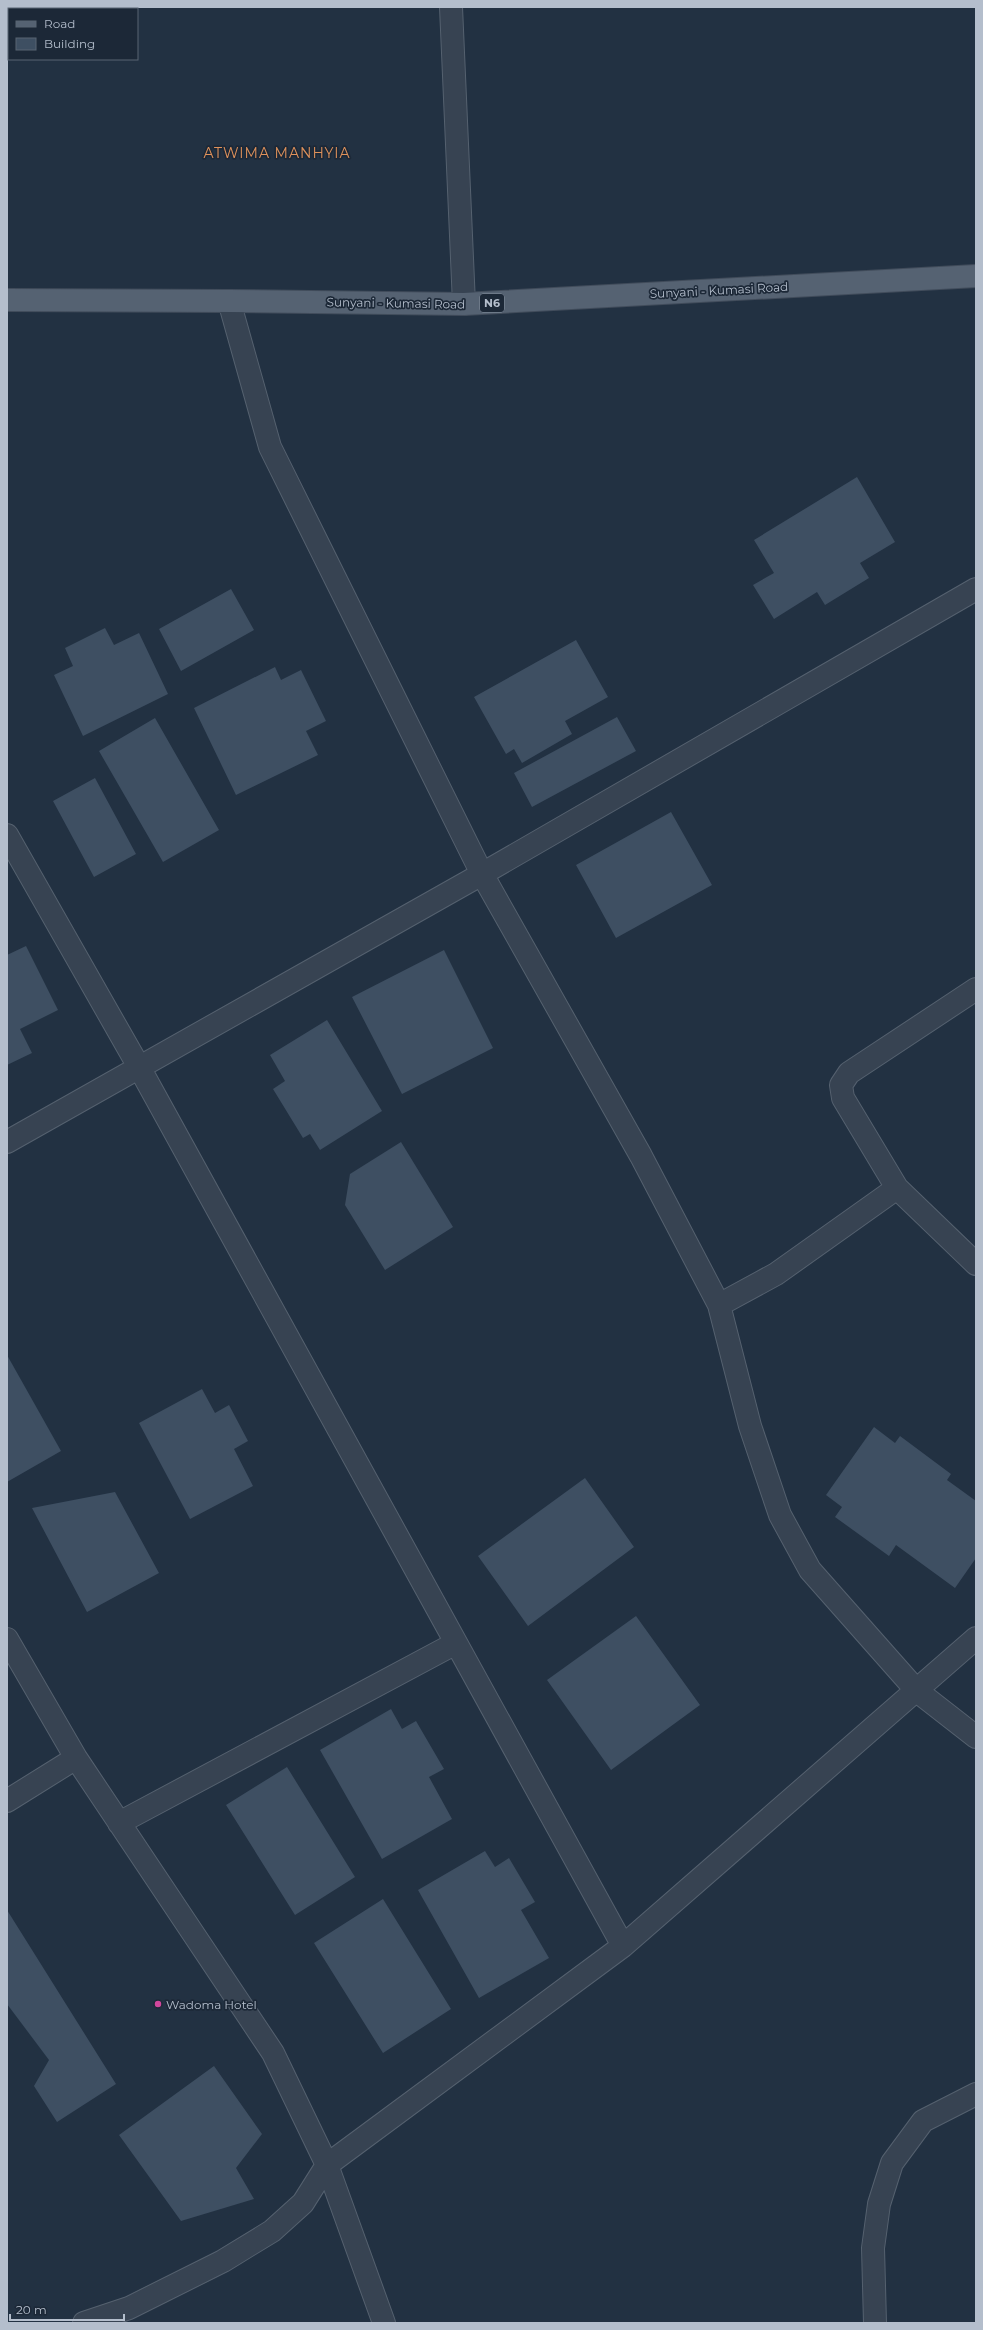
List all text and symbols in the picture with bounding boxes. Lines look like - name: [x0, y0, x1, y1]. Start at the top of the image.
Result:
- legend: [8, 8, 138, 60]
- text: Road: [44, 16, 75, 31]
- text: Building: [44, 36, 95, 51]
- district label: ATWIMA MANHYIA: [203, 144, 351, 162]
- street label: Sunyani - Kumasi Road: [649, 279, 789, 301]
- street label: Sunyani - Kumasi Road: [327, 294, 465, 312]
- road number: N6: [480, 294, 504, 312]
- place label: Wadoma Hotel: [166, 1997, 257, 2012]
- marker: Wadoma Hotel: [153, 1999, 163, 2009]
- scale bar: [10, 2296, 124, 2322]
- text: 20 m: [16, 2302, 47, 2317]

